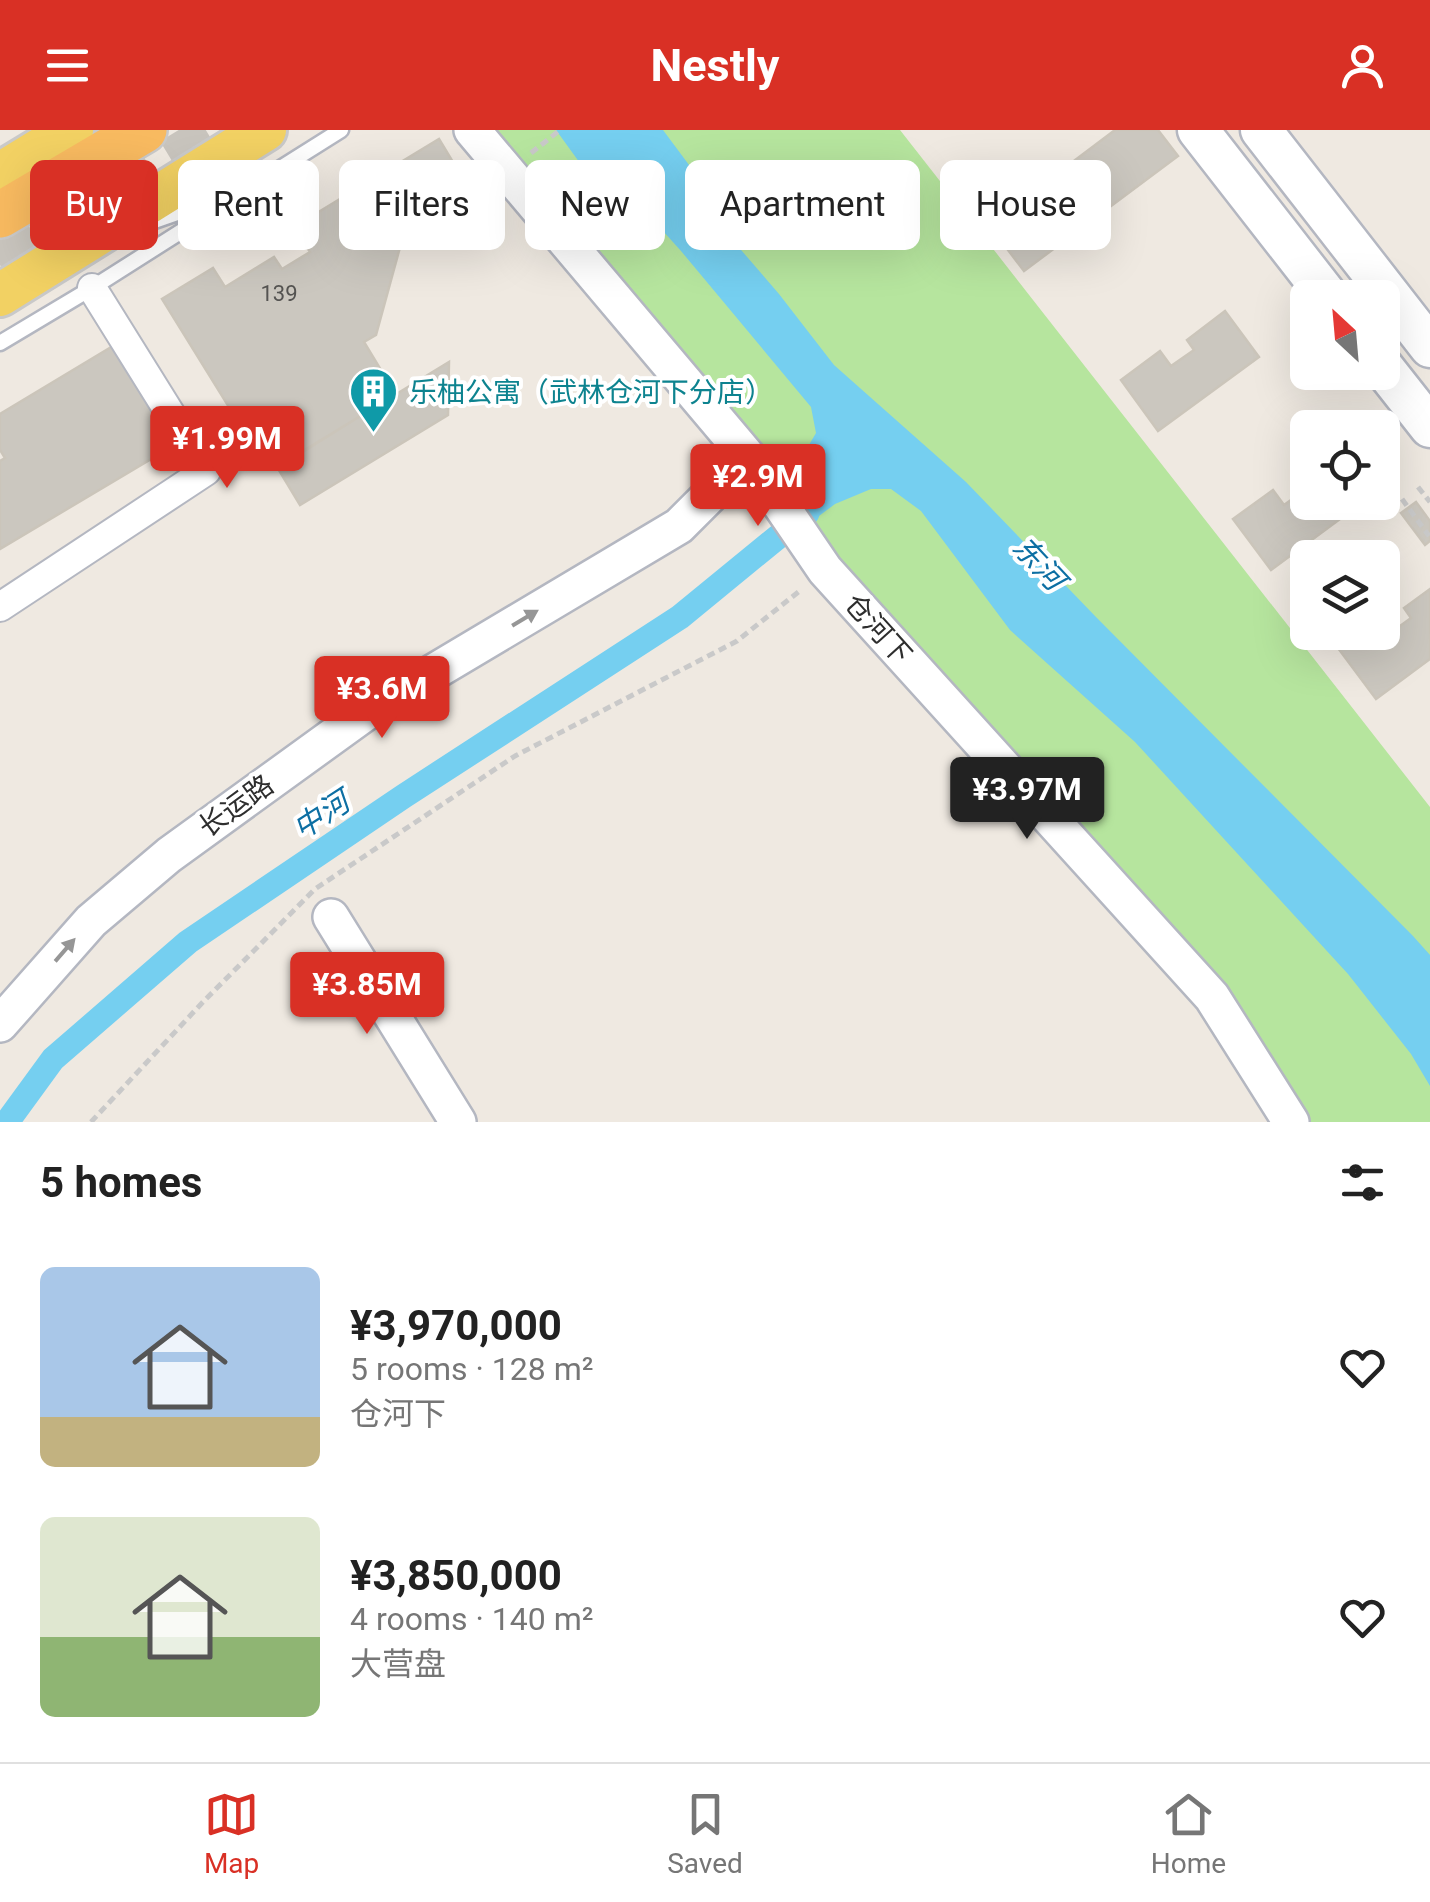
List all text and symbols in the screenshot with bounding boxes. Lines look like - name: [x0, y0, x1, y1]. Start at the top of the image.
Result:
- icon: menu: [40, 38, 95, 93]
- icon: person: [1335, 38, 1390, 93]
- text: Nestly: [651, 39, 779, 92]
- chip: Buy: [30, 160, 158, 250]
- chip: Rent: [178, 160, 319, 250]
- chip: Filters: [339, 160, 505, 250]
- chip: New: [525, 160, 665, 250]
- chip: Apartment: [685, 160, 920, 250]
- chip: House: [940, 160, 1111, 250]
- north arrow: [1290, 280, 1400, 390]
- map controls: [1290, 280, 1400, 650]
- house number: 139: [260, 281, 298, 306]
- building icon: 乐柚公寓（武林仓河下分店）: [348, 366, 400, 434]
- place label: 乐柚公寓（武林仓河下分店）: [409, 376, 773, 409]
- pin: ¥1.99M: [146, 406, 308, 491]
- button: locate: [1290, 410, 1400, 520]
- text: ¥1.99M: [172, 419, 282, 457]
- pin: ¥2.9M: [688, 444, 828, 529]
- text: ¥2.9M: [712, 457, 804, 495]
- water label: 东河: [1006, 529, 1076, 601]
- button: layers: [1290, 540, 1400, 650]
- street label: 仓河下: [838, 587, 918, 671]
- one-way arrow: [511, 610, 539, 627]
- pin: ¥3.6M: [312, 656, 452, 741]
- text: ¥3.6M: [336, 669, 428, 707]
- pin: ¥3.97M: [946, 757, 1108, 842]
- street label: 长运路: [192, 768, 280, 844]
- text: ¥3.97M: [972, 770, 1082, 808]
- water label: 中河: [286, 781, 360, 846]
- one-way arrow: [53, 938, 75, 963]
- pin: ¥3.85M: [286, 952, 448, 1037]
- text: ¥3.85M: [312, 965, 422, 1003]
- icon: filters: [1335, 1155, 1390, 1210]
- text: 5 homes: [40, 1158, 202, 1207]
- text: ¥3,970,000: [350, 1301, 562, 1350]
- icon: home: [120, 1307, 240, 1427]
- icon: heart: [1335, 1340, 1390, 1395]
- text: 5 rooms · 128 m²: [350, 1350, 593, 1388]
- text: 仓河下: [350, 1395, 446, 1433]
- text: ¥3,850,000: [350, 1551, 562, 1600]
- icon: home: [120, 1557, 240, 1677]
- icon: heart: [1335, 1590, 1390, 1645]
- text: 4 rooms · 140 m²: [350, 1600, 593, 1638]
- text: 大营盘: [350, 1645, 446, 1683]
- tab: Map: [204, 1787, 259, 1880]
- tab: Saved: [667, 1787, 743, 1880]
- tab: Home: [1151, 1787, 1226, 1880]

